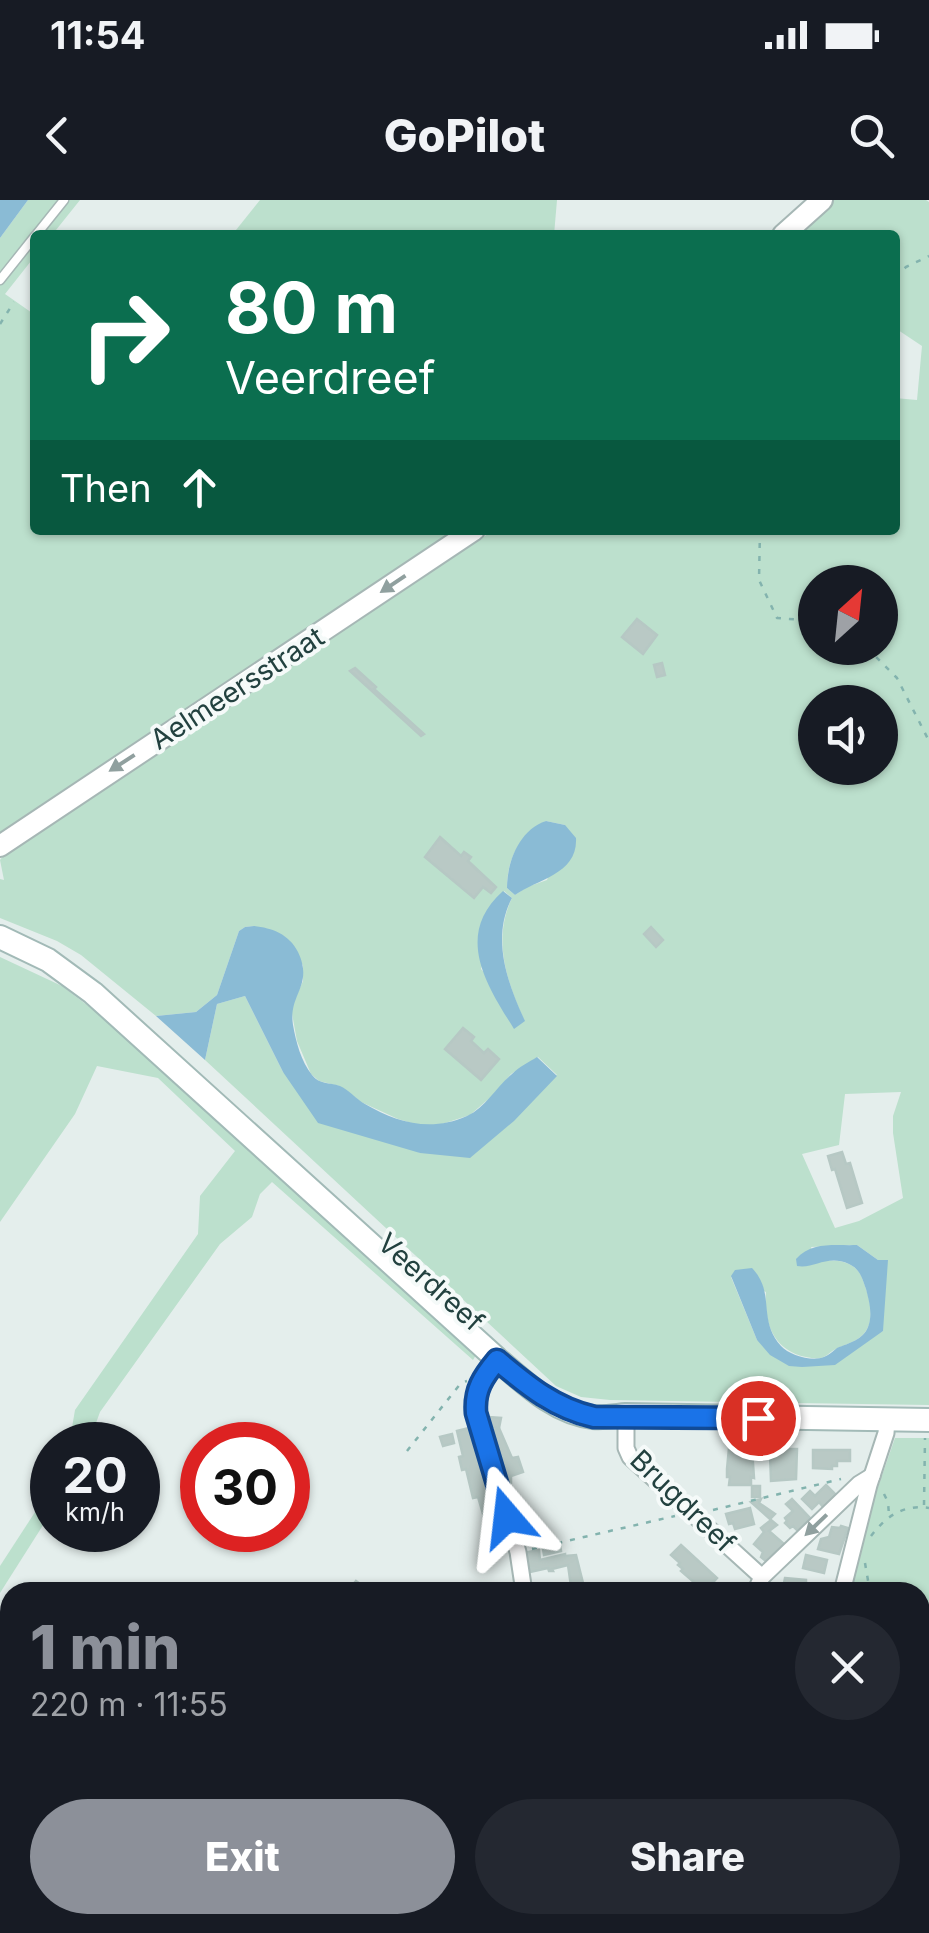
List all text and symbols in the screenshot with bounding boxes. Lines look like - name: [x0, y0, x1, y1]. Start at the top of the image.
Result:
- text: 11:54: [50, 12, 145, 58]
- icon: back: [30, 108, 85, 163]
- text: GoPilot: [384, 108, 545, 163]
- icon: search: [844, 108, 899, 163]
- text: 80 m: [225, 265, 398, 350]
- icon: right: [60, 270, 190, 400]
- text: Veerdreef: [225, 350, 435, 405]
- icon: ahead: [172, 460, 227, 515]
- text: Then: [60, 465, 152, 511]
- north arrow: [798, 565, 898, 665]
- map controls: [798, 565, 898, 785]
- one-way arrow: [380, 574, 407, 593]
- street label: Aelmeersstraat: [144, 619, 330, 757]
- button: sound: [798, 685, 898, 785]
- one-way arrow: [108, 754, 136, 772]
- street label: Veerdreef: [371, 1226, 491, 1338]
- pin: [716, 1376, 801, 1461]
- icon: arrive: [731, 1391, 786, 1446]
- speed limit sign: 30: [180, 1422, 310, 1552]
- street label: Brugdreef: [623, 1443, 743, 1559]
- text: 20: [62, 1445, 128, 1505]
- position arrow: [455, 1465, 559, 1569]
- text: km/h: [65, 1497, 125, 1527]
- one-way arrow: [805, 1513, 829, 1536]
- text: 1 min: [30, 1611, 180, 1683]
- button: close: [795, 1615, 900, 1720]
- text: 220 m · 11:55: [30, 1685, 228, 1724]
- button: Exit: [30, 1799, 455, 1914]
- button: Share: [475, 1799, 900, 1914]

